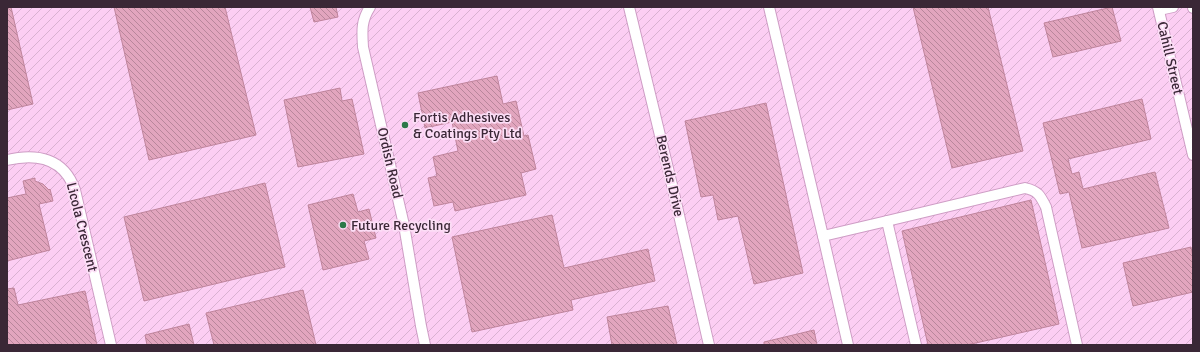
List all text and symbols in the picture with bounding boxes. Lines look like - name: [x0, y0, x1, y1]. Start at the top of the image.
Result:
- street label: Cahill Street: [1153, 20, 1187, 96]
- place label: Fortis Adhesives & Coatings Pty Ltd: [413, 109, 522, 142]
- marker: Fortis Adhesives & Coatings Pty Ltd: [400, 120, 410, 130]
- street label: Ordish Road: [374, 126, 406, 200]
- street label: Berends Drive: [652, 134, 688, 218]
- street label: Licola Crescent: [63, 181, 101, 274]
- place label: Future Recycling: [351, 217, 451, 234]
- marker: Future Recycling: [338, 220, 348, 230]

